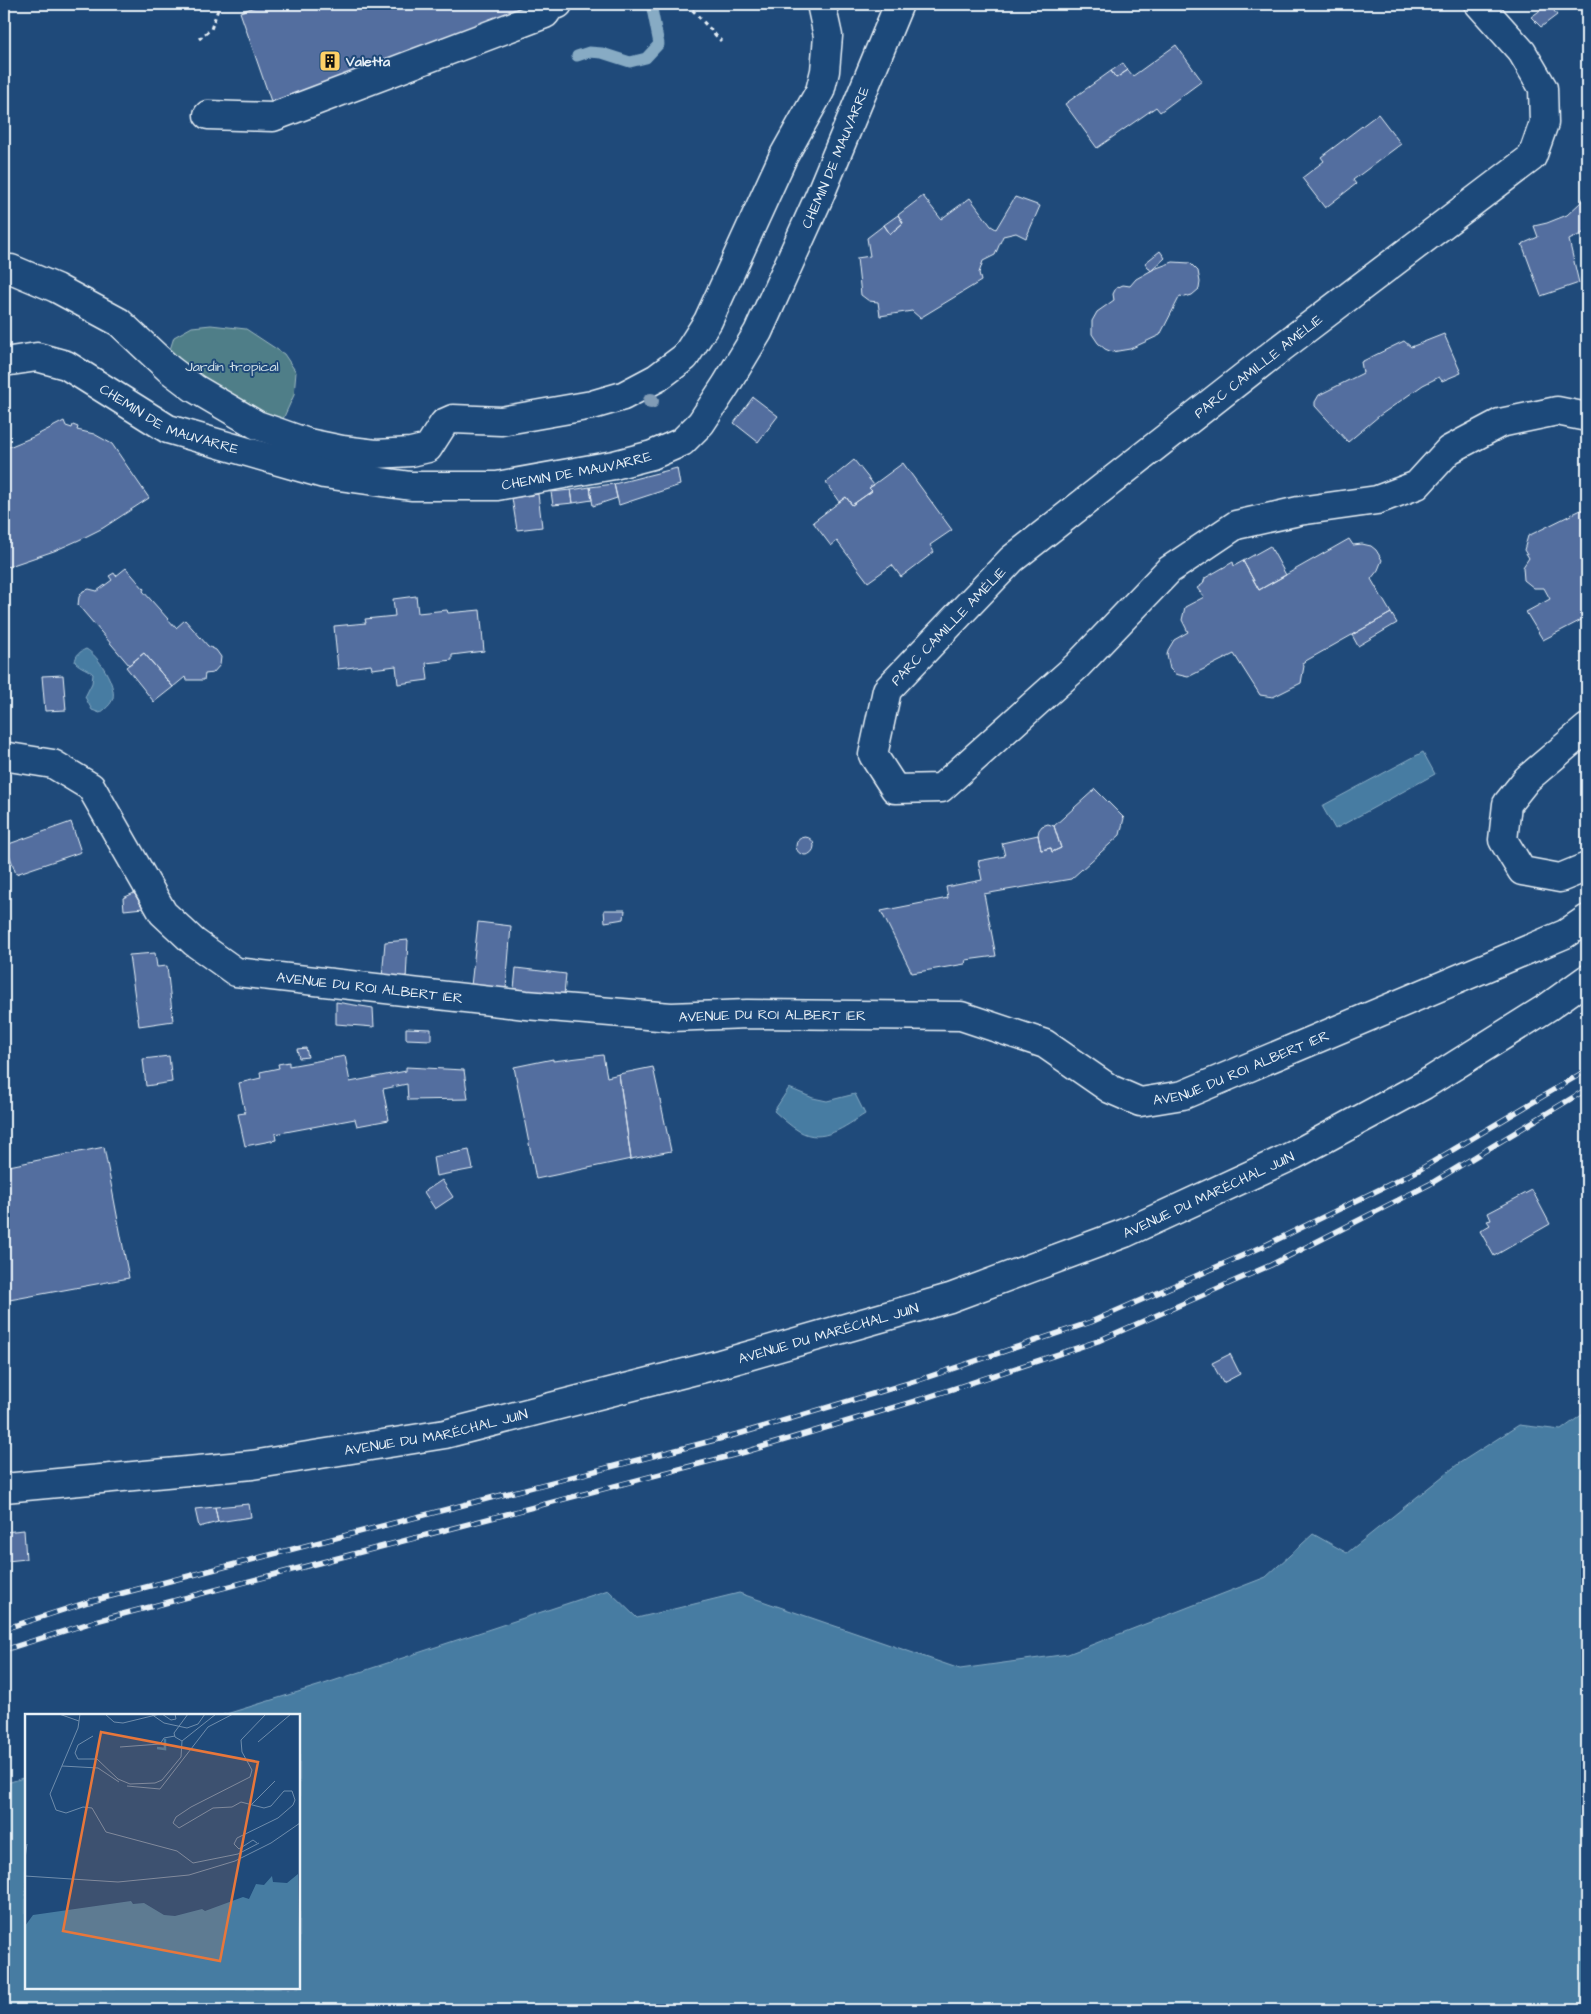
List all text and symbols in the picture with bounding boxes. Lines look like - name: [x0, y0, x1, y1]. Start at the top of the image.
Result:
- building icon: Valetta: [318, 49, 342, 73]
- place label: Valetta: [345, 52, 391, 72]
- street label: CHEMIN DE MAUVARRE: [797, 83, 875, 232]
- street label: PARC CAMILLE AMÉLIE: [1190, 310, 1328, 423]
- park label: Jardin tropical: [185, 357, 279, 377]
- street label: CHEMIN DE MAUVARRE: [95, 379, 242, 460]
- street label: CHEMIN DE MAUVARRE: [500, 446, 654, 496]
- street label: PARC CAMILLE AMÉLIE: [887, 562, 1011, 691]
- street label: AVENUE DU ROI ALBERT 1ER: [275, 968, 464, 1009]
- street label: AVENUE DU ROI ALBERT 1ER: [678, 1005, 866, 1028]
- street label: AVENUE DU ROI ALBERT 1ER: [1152, 1026, 1332, 1111]
- street label: AVENUE DU MARÉCHAL JUIN: [1120, 1147, 1298, 1244]
- street label: AVENUE DU MARÉCHAL JUIN: [736, 1298, 921, 1369]
- street label: AVENUE DU MARÉCHAL JUIN: [343, 1404, 530, 1461]
- inset map: [25, 1714, 300, 1989]

